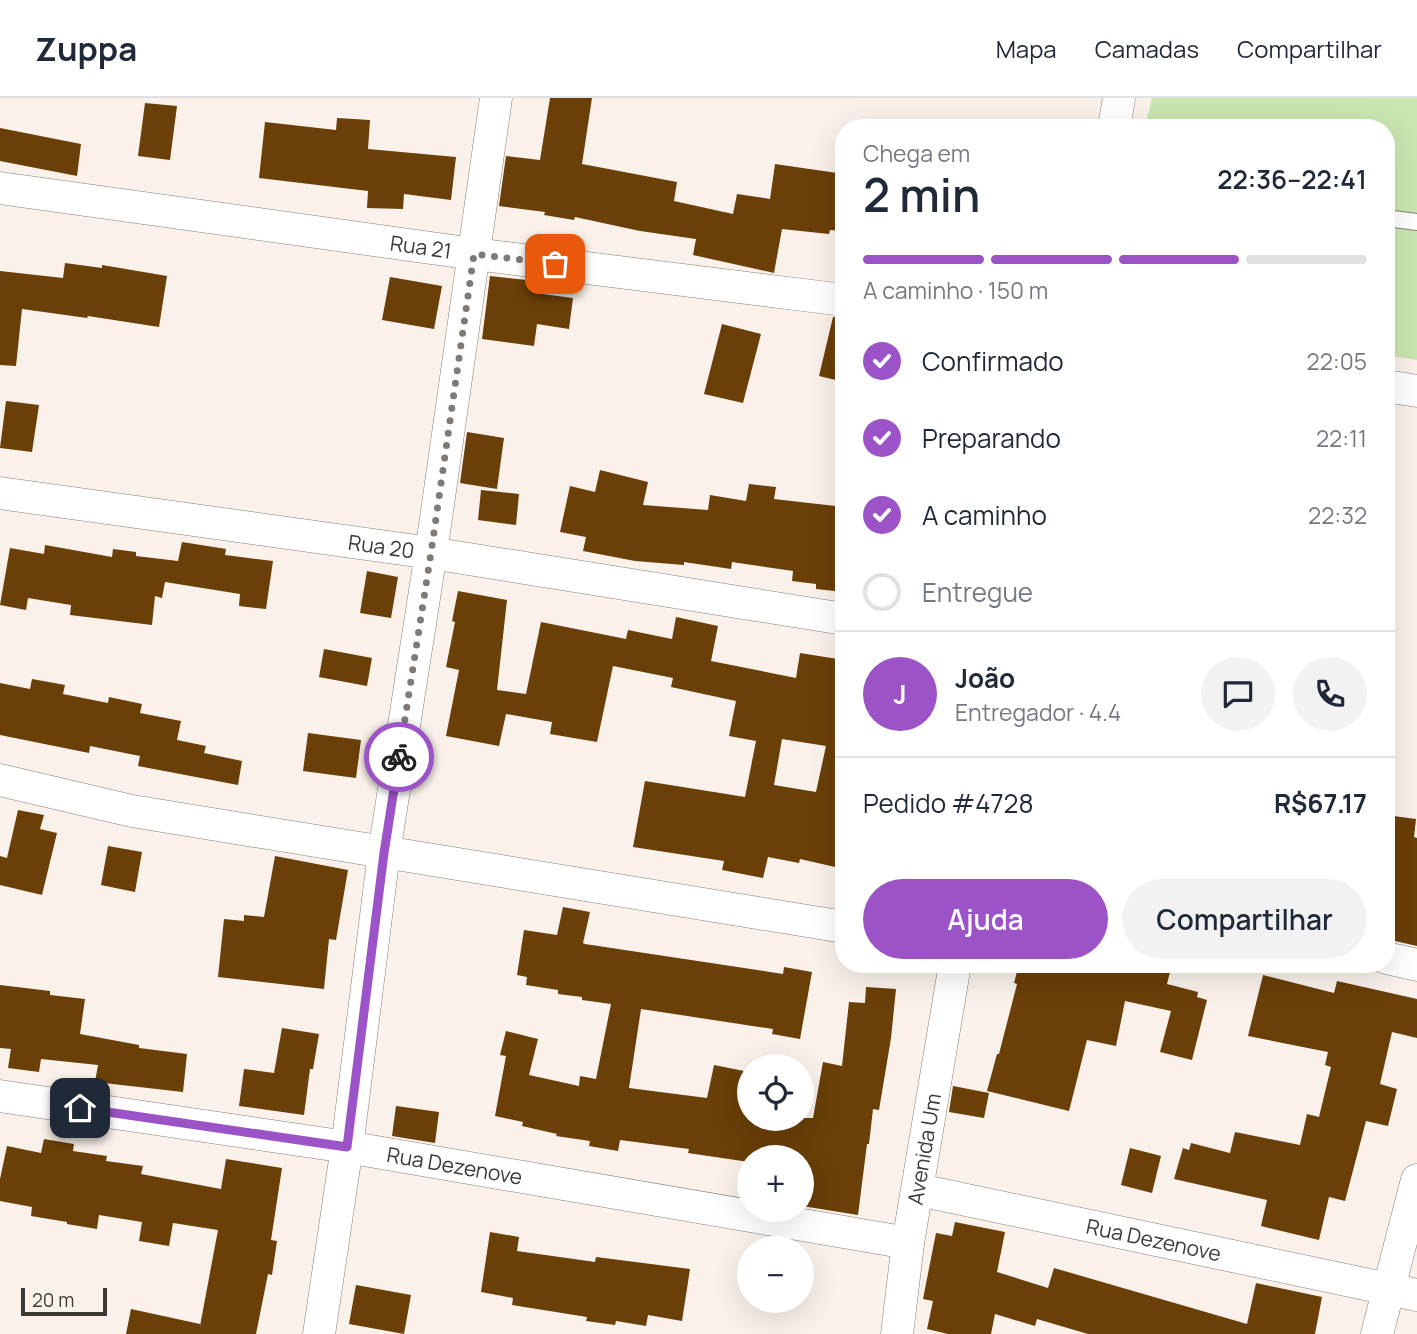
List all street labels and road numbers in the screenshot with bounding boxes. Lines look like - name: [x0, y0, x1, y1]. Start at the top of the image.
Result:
- street label: Rua 21: [388, 228, 453, 265]
- street label: Rua 20: [347, 528, 416, 565]
- street label: Avenida Um: [901, 1091, 947, 1207]
- street label: Rua Dezenove: [385, 1140, 525, 1191]
- street label: Rua Dezenove: [1084, 1212, 1224, 1267]

